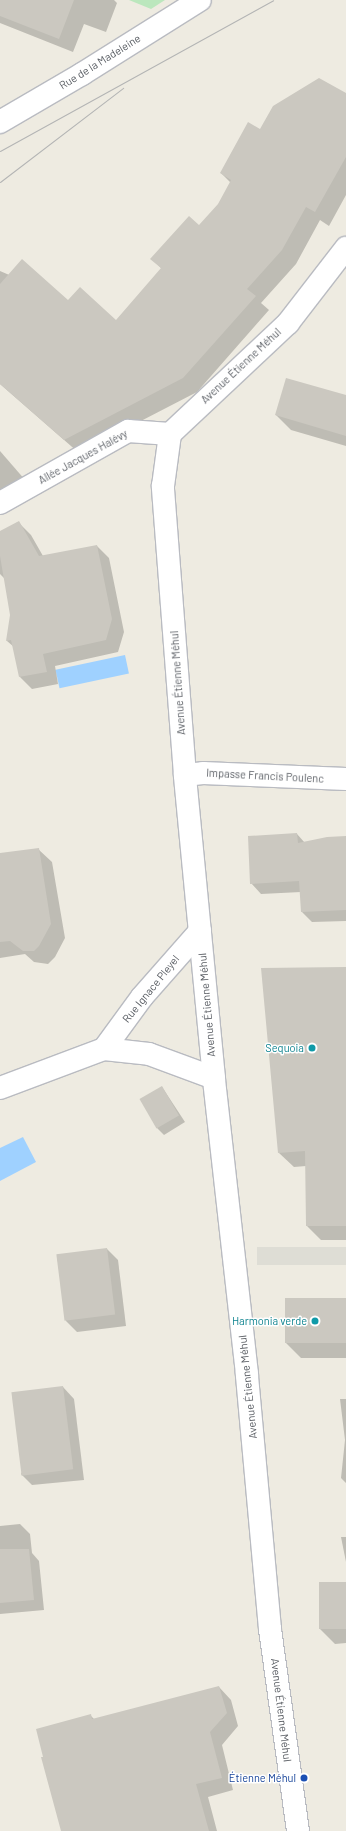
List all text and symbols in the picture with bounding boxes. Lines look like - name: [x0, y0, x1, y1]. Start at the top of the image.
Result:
- street label: Rue de la Madeleine: [57, 32, 143, 92]
- street label: Avenue Étienne Méhul: [198, 326, 284, 406]
- street label: Allée Jacques Halévy: [36, 427, 130, 487]
- street label: Avenue Étienne Méhul: [168, 630, 188, 736]
- street label: Impasse Francis Poulenc: [206, 766, 324, 786]
- street label: Avenue Étienne Méhul: [196, 952, 218, 1058]
- street label: Rue Ignace Pleyel: [120, 953, 182, 1025]
- place label: Sequoia: [265, 1041, 304, 1055]
- marker: Sequoia: [307, 1043, 317, 1053]
- place label: Harmonia verde: [232, 1314, 307, 1328]
- marker: Harmonia verde: [310, 1316, 320, 1326]
- street label: Avenue Étienne Méhul: [236, 1334, 260, 1440]
- street label: Avenue Étienne Méhul: [268, 1657, 294, 1763]
- place label: Étienne Méhul: [229, 1771, 296, 1785]
- marker: Étienne Méhul: [299, 1773, 309, 1783]

